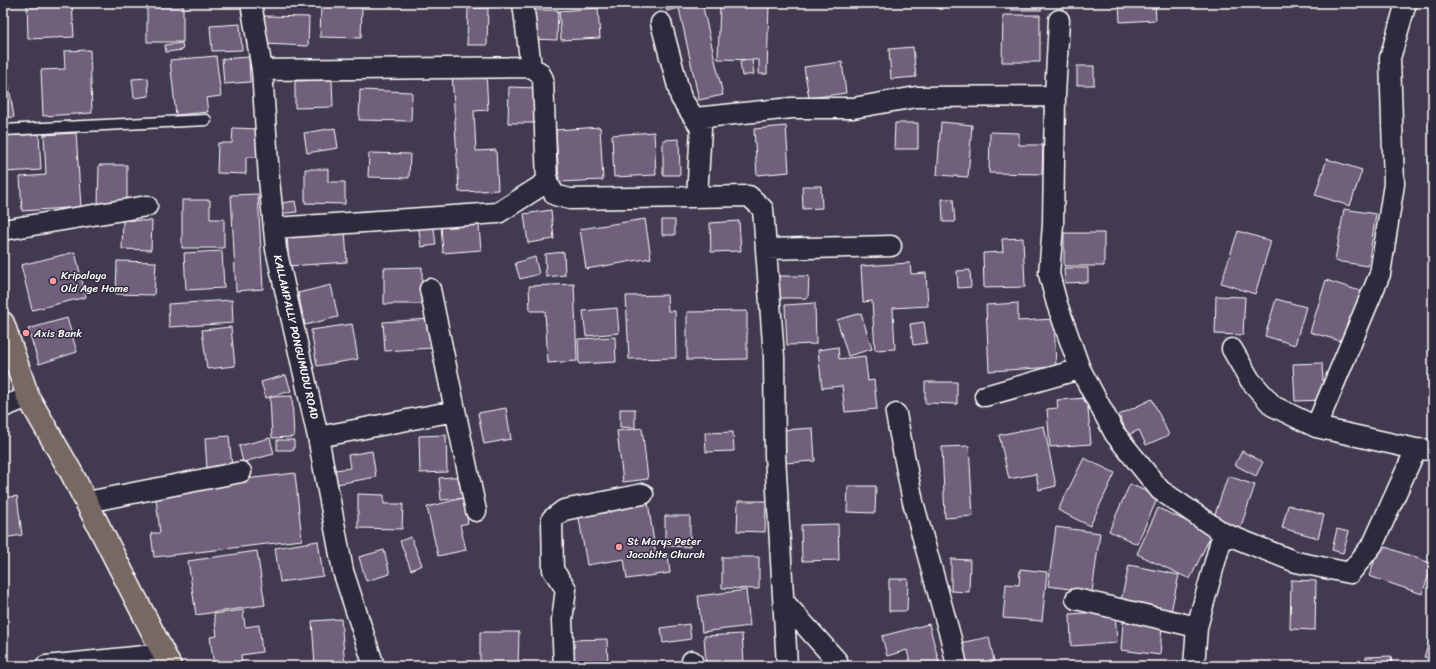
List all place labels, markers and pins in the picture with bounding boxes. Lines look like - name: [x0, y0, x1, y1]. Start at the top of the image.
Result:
- place label: Kripalaya Old Age Home: [61, 266, 129, 298]
- marker: Kripalaya Old Age Home: [48, 276, 58, 286]
- place label: Axis Bank: [33, 324, 82, 343]
- marker: Axis Bank: [21, 328, 31, 338]
- place label: St Marys Peter Jacobite Church: [626, 532, 705, 564]
- marker: St Marys Peter Jacobite Church: [614, 542, 624, 552]

